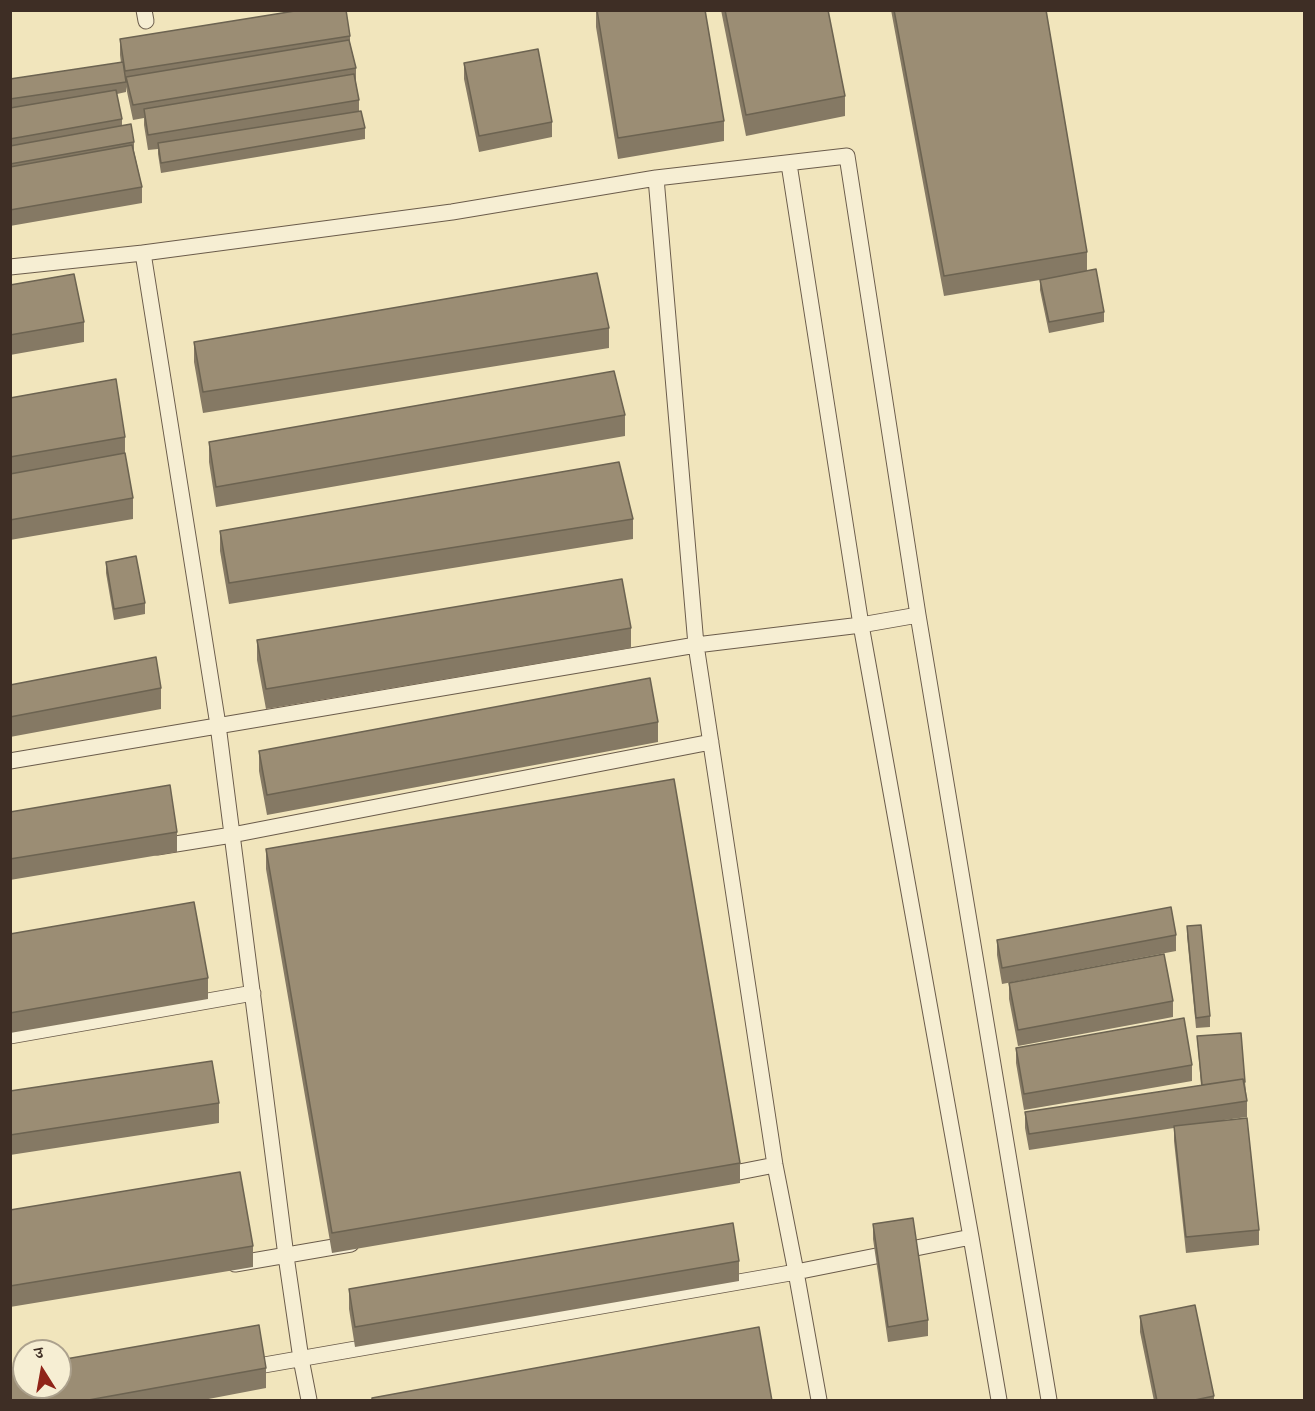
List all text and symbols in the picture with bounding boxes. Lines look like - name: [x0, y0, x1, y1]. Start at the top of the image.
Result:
- north arrow: [12, 1339, 72, 1399]
- text: उ: [33, 1342, 45, 1365]

